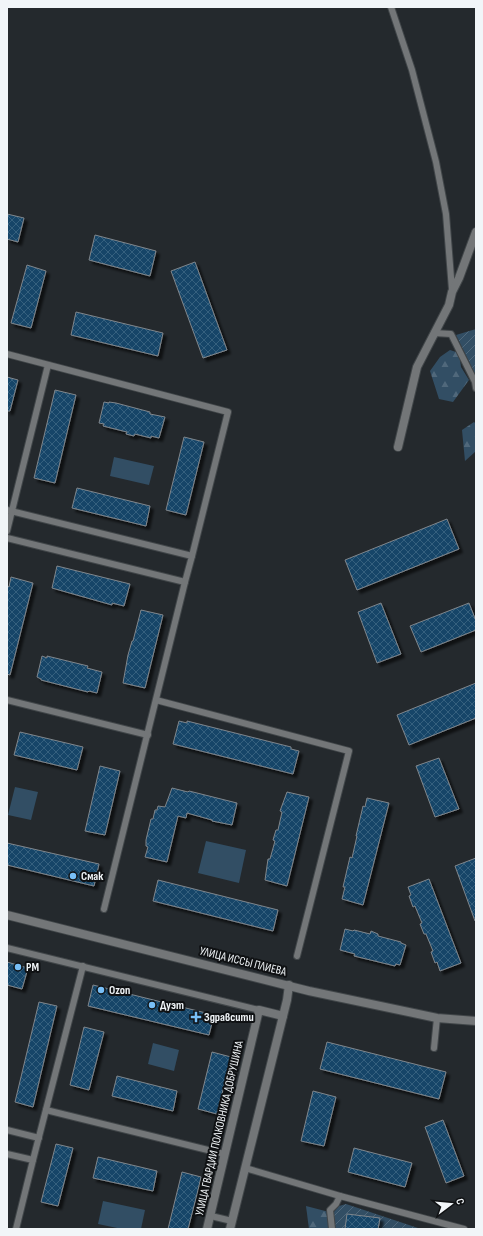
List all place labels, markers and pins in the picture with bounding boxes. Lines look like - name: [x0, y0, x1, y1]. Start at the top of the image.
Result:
- place label: Смак: [81, 869, 104, 884]
- marker: Смак: [68, 871, 78, 881]
- place label: PM: [26, 960, 39, 975]
- marker: PM: [13, 962, 23, 972]
- place label: Ozon: [109, 983, 130, 998]
- marker: Ozon: [96, 985, 106, 995]
- place label: Дуэт: [160, 998, 184, 1013]
- marker: Дуэт: [147, 1000, 157, 1010]
- place label: Здравсити: [204, 1010, 254, 1025]
- marker: Здравсити: [191, 1012, 201, 1022]

